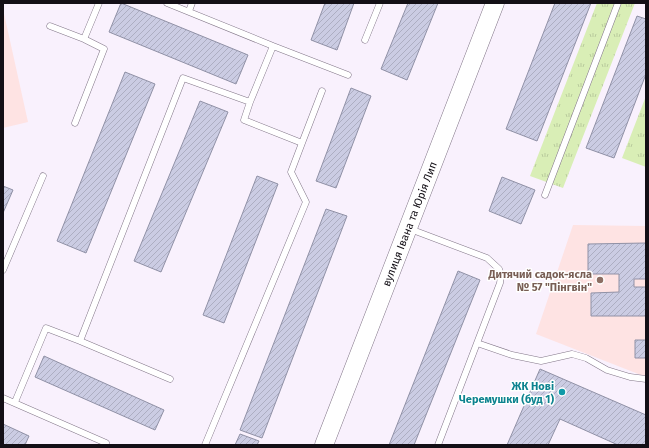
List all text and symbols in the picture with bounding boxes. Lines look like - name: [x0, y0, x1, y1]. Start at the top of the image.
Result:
- street label: вулиця Івана та Юрія Лип: [379, 160, 440, 288]
- place label: Дитячий садок-ясла № 57 "Пінгвін": [487, 268, 592, 294]
- marker: Дитячий садок-ясла № 57 "Пінгвін": [595, 275, 605, 285]
- place label: ЖК Нові Черемушки (буд 1): [459, 380, 554, 406]
- marker: ЖК Нові Черемушки (буд 1): [557, 387, 567, 397]

